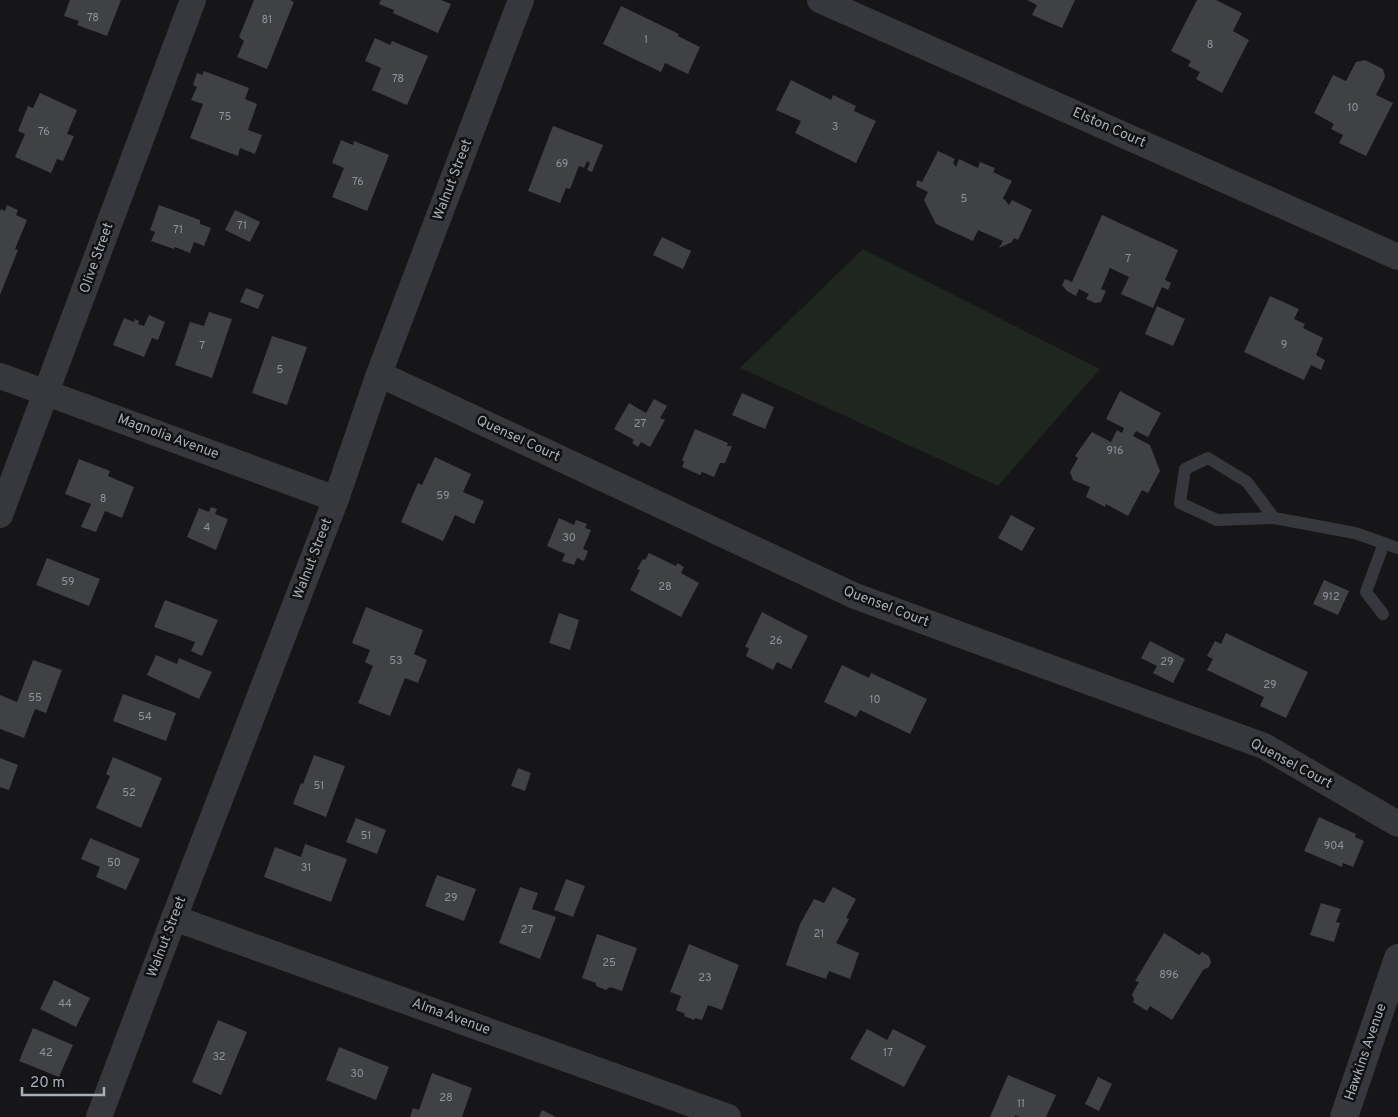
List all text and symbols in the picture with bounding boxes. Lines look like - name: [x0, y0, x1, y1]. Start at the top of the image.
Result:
- house number: 78: [87, 11, 99, 25]
- house number: 81: [262, 13, 272, 27]
- house number: 1: [644, 33, 648, 47]
- house number: 8: [1207, 38, 1213, 52]
- house number: 78: [392, 72, 404, 86]
- house number: 10: [1347, 101, 1359, 115]
- street label: Elston Court: [1070, 104, 1148, 152]
- house number: 75: [219, 110, 231, 124]
- house number: 3: [832, 120, 838, 134]
- house number: 76: [38, 125, 50, 139]
- street label: Walnut Street: [430, 137, 476, 223]
- house number: 69: [556, 157, 568, 171]
- house number: 76: [352, 175, 364, 189]
- house number: 5: [961, 192, 968, 206]
- house number: 71: [237, 219, 247, 233]
- street label: Olive Street: [76, 220, 118, 296]
- house number: 71: [173, 223, 183, 237]
- house number: 7: [1125, 252, 1131, 266]
- house number: 9: [1281, 338, 1287, 352]
- house number: 7: [199, 339, 205, 353]
- house number: 5: [277, 363, 284, 377]
- street label: Magnolia Avenue: [115, 411, 221, 463]
- street label: Quensel Court: [473, 412, 563, 466]
- house number: 27: [634, 417, 646, 431]
- house number: 916: [1106, 444, 1124, 458]
- house number: 59: [436, 489, 450, 503]
- house number: 8: [100, 492, 106, 506]
- street label: Walnut Street: [290, 516, 336, 602]
- house number: 4: [204, 521, 211, 535]
- house number: 30: [562, 531, 576, 545]
- house number: 59: [61, 575, 75, 589]
- house number: 28: [658, 580, 672, 594]
- street label: Quensel Court: [841, 583, 931, 631]
- house number: 912: [1322, 590, 1340, 604]
- house number: 26: [769, 634, 783, 648]
- house number: 53: [389, 654, 403, 668]
- house number: 29: [1160, 655, 1174, 669]
- house number: 29: [1263, 678, 1277, 692]
- house number: 55: [28, 691, 42, 705]
- house number: 10: [869, 693, 881, 707]
- house number: 54: [138, 710, 152, 724]
- street label: Quensel Court: [1247, 735, 1335, 793]
- house number: 51: [314, 779, 324, 793]
- house number: 52: [122, 786, 136, 800]
- house number: 51: [361, 829, 371, 843]
- house number: 904: [1324, 839, 1344, 853]
- house number: 50: [107, 856, 121, 870]
- house number: 31: [301, 861, 311, 875]
- house number: 29: [444, 891, 458, 905]
- street label: Walnut Street: [144, 894, 190, 980]
- house number: 27: [521, 923, 533, 937]
- house number: 21: [814, 927, 824, 941]
- house number: 25: [602, 956, 616, 970]
- house number: 896: [1159, 968, 1179, 982]
- house number: 23: [698, 971, 712, 985]
- street label: Alma Avenue: [410, 995, 492, 1039]
- house number: 44: [58, 997, 72, 1011]
- street label: Hawkins Avenue: [1341, 1001, 1391, 1103]
- house number: 42: [39, 1046, 53, 1060]
- house number: 17: [883, 1046, 893, 1060]
- house number: 32: [212, 1050, 226, 1064]
- scale bar: [22, 1064, 105, 1096]
- house number: 30: [350, 1067, 364, 1081]
- text: 20 m: [30, 1074, 65, 1093]
- house number: 28: [439, 1091, 453, 1105]
- house number: 11: [1017, 1097, 1025, 1111]

